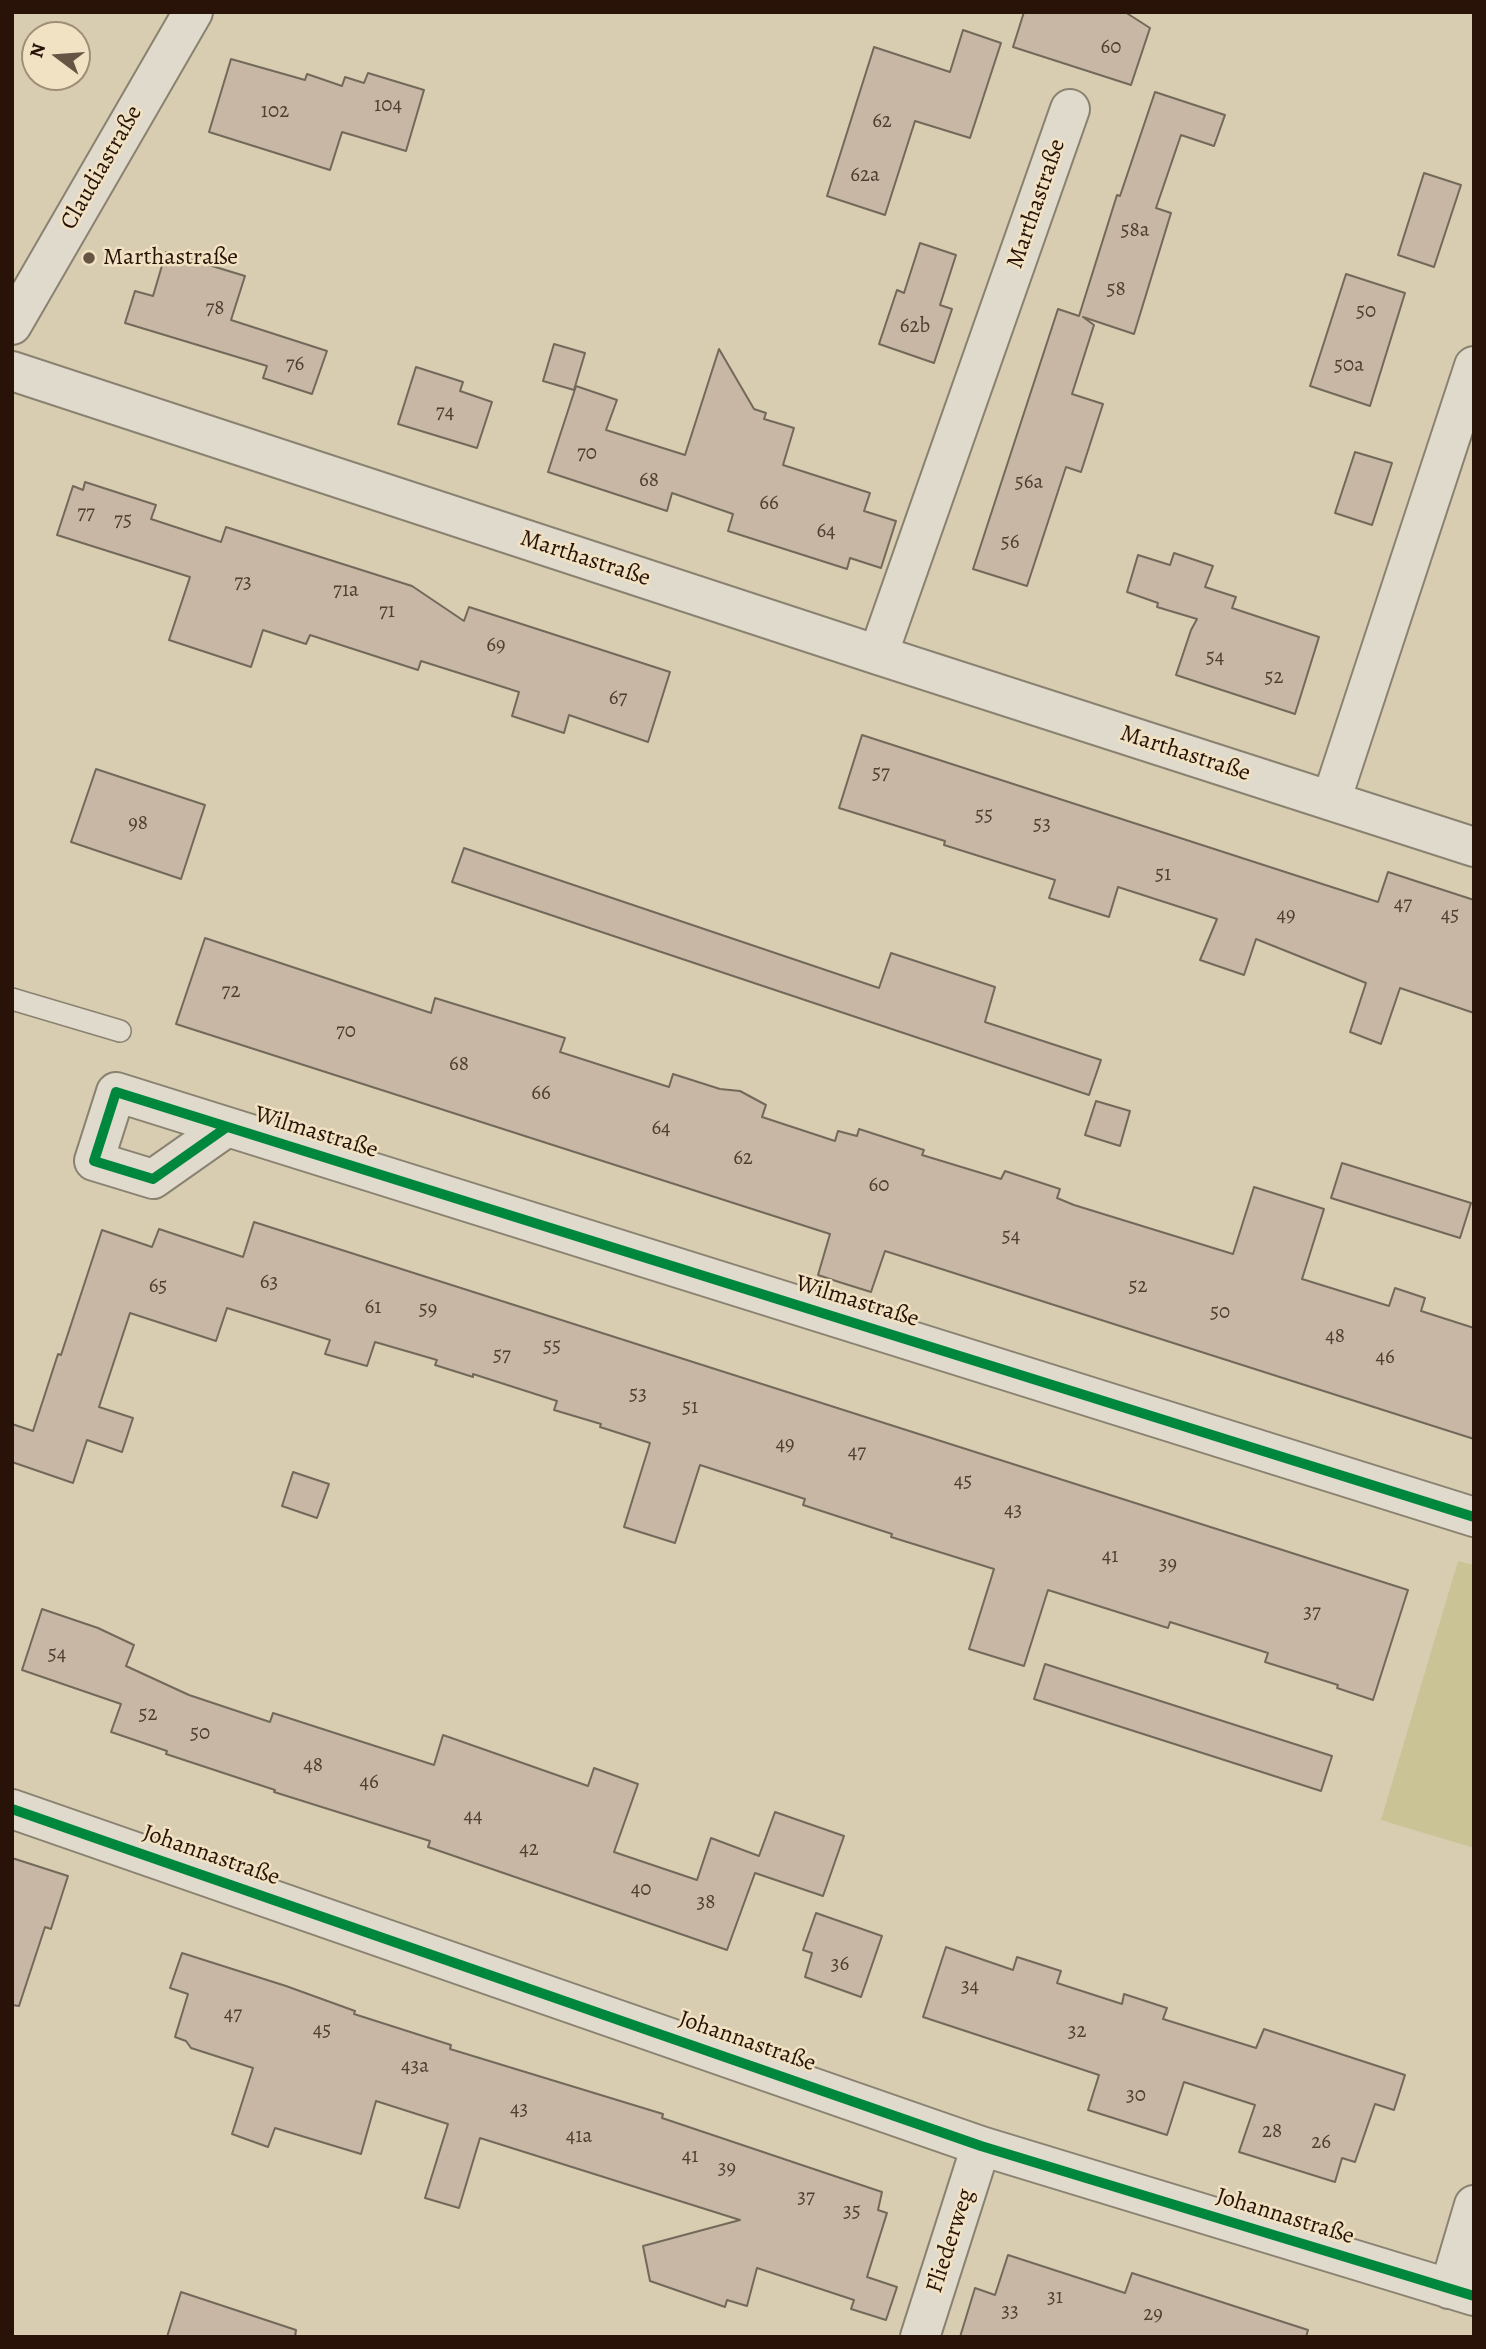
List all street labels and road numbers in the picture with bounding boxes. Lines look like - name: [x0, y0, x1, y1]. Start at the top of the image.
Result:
- street label: Claudiastraße: [55, 101, 149, 235]
- street label: Marthastraße: [1001, 135, 1073, 273]
- street label: Marthastraße: [516, 524, 654, 594]
- street label: Marthastraße: [1116, 719, 1254, 789]
- street label: Wilmastraße: [251, 1101, 381, 1165]
- street label: Wilmastraße: [792, 1270, 922, 1334]
- street label: Johannastraße: [139, 1819, 283, 1893]
- street label: Johannastraße: [675, 2005, 819, 2079]
- street label: Johannastraße: [1212, 2182, 1358, 2252]
- street label: Fliederweg: [921, 2185, 981, 2297]

